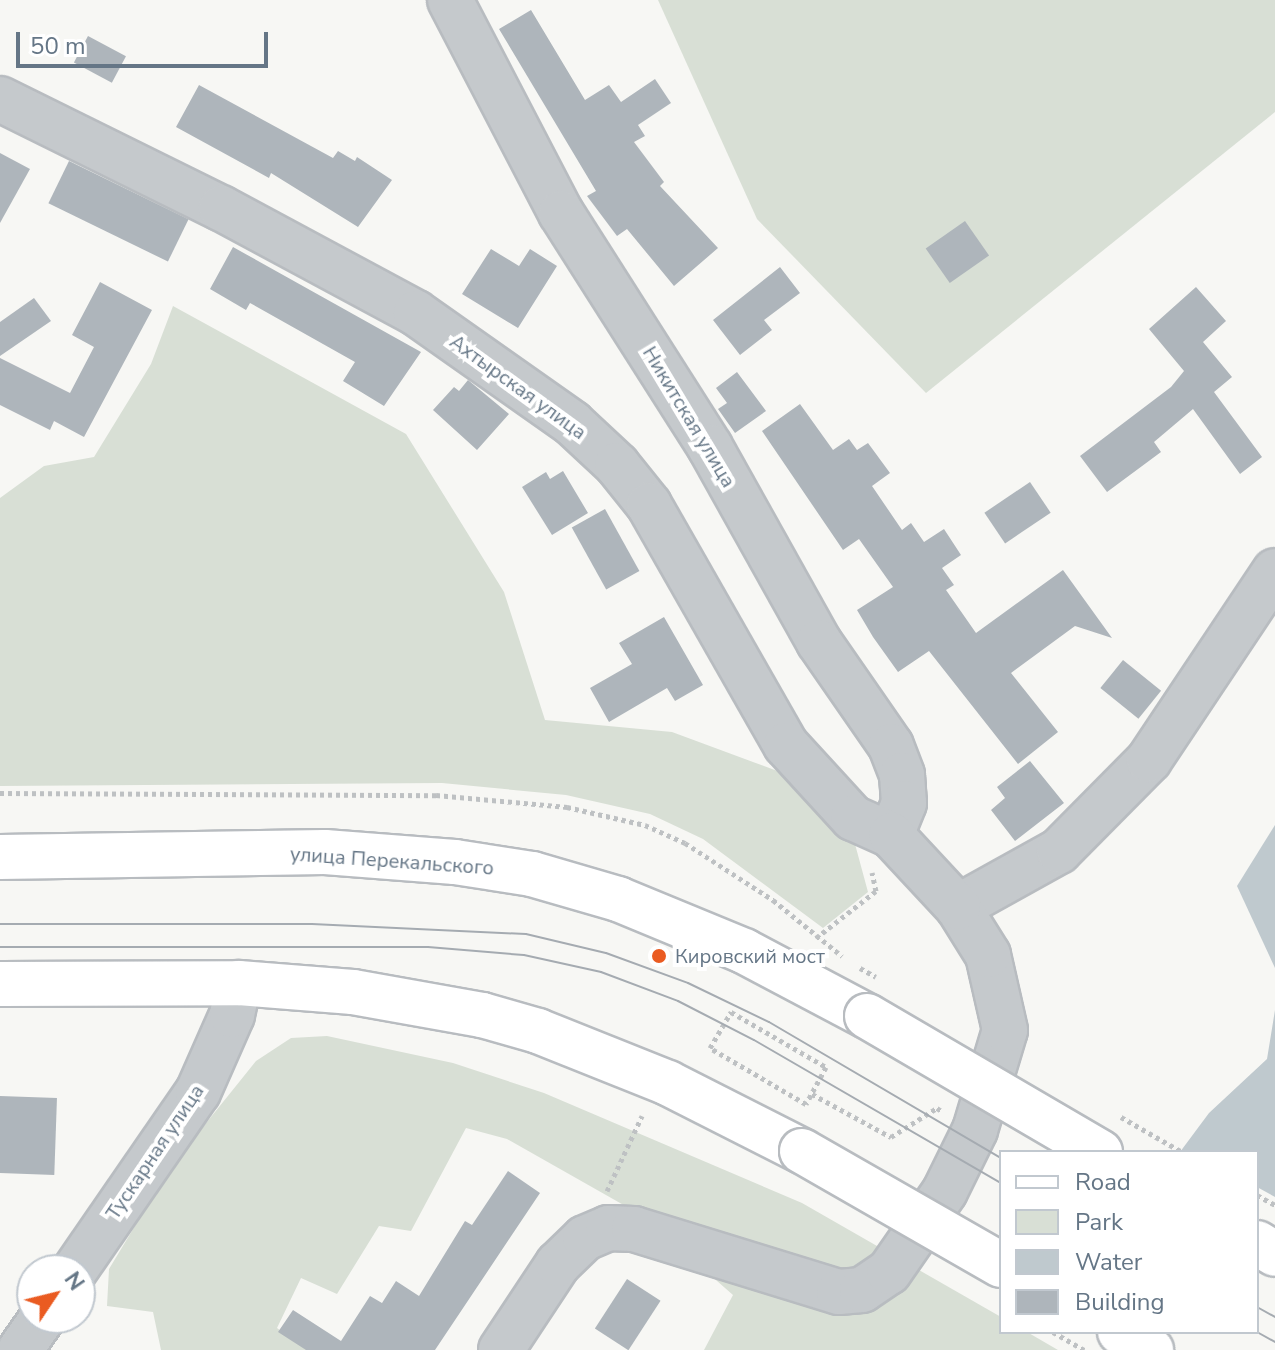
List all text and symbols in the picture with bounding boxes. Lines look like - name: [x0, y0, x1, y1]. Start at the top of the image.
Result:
- scale bar: [20, 16, 272, 66]
- text: 50 m: [30, 30, 86, 62]
- street label: Ахтырская улица: [445, 329, 591, 445]
- street label: Никитская улица: [637, 342, 741, 492]
- street label: улица Перекальского: [289, 842, 495, 880]
- place label: Кировский мост: [675, 944, 825, 968]
- marker: Кировский мост: [650, 947, 668, 965]
- street label: Тускарная улица: [101, 1080, 209, 1224]
- legend: [999, 1150, 1259, 1334]
- text: Road: [1075, 1166, 1131, 1198]
- text: Park: [1075, 1206, 1123, 1238]
- text: Water: [1075, 1246, 1142, 1278]
- north arrow: [16, 1254, 96, 1334]
- text: N: [57, 1266, 91, 1297]
- text: Building: [1075, 1286, 1165, 1318]

